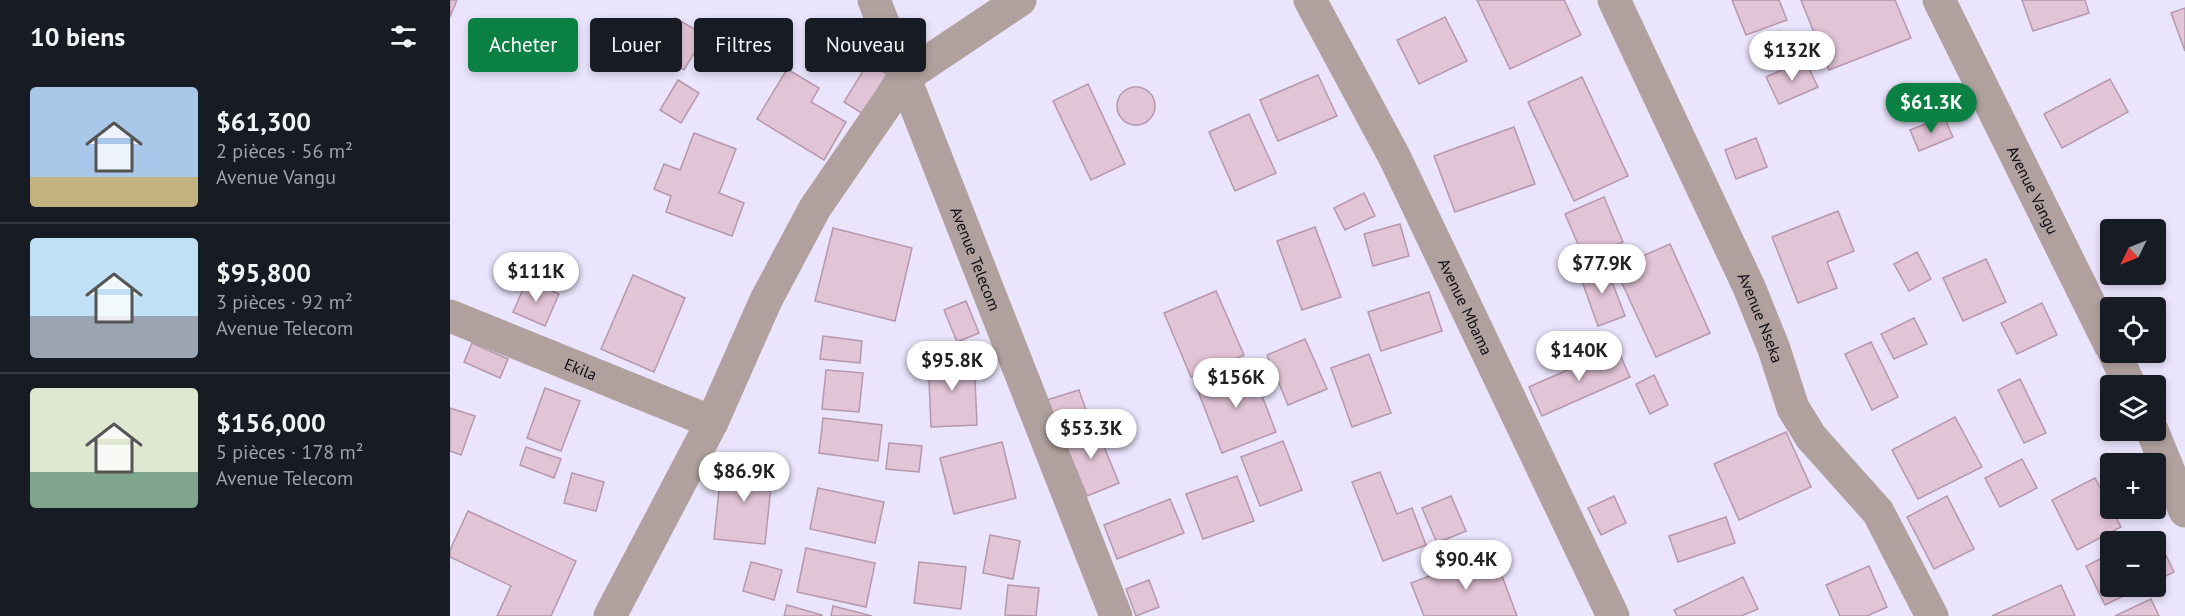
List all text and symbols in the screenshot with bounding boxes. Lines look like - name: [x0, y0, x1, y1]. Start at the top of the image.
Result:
- chip: Acheter: [468, 18, 578, 72]
- chip: Louer: [590, 18, 682, 72]
- chip: Filtres: [694, 18, 793, 72]
- chip: Nouveau: [805, 18, 926, 72]
- text: 10 biens: [30, 20, 125, 53]
- icon: filters: [387, 20, 420, 53]
- pin: $132K: [1750, 31, 1834, 82]
- text: $132K: [1763, 37, 1821, 63]
- pin: $61.3K: [1882, 83, 1980, 134]
- text: $61.3K: [1900, 89, 1962, 115]
- text: $61,300: [216, 105, 311, 138]
- icon: home: [78, 111, 150, 183]
- text: 2 pièces · 56 m²: [216, 138, 353, 164]
- street label: Avenue Vangu: [2003, 142, 2063, 237]
- text: Avenue Vangu: [216, 164, 336, 190]
- street label: Avenue Telecom: [946, 204, 1005, 314]
- north arrow: [2100, 219, 2166, 285]
- map controls: [2100, 219, 2166, 597]
- pin: $77.9K: [1553, 244, 1651, 295]
- text: $77.9K: [1572, 250, 1632, 276]
- pin: $111K: [494, 252, 578, 303]
- street label: Avenue Mbama: [1434, 255, 1497, 358]
- text: $95,800: [216, 256, 311, 289]
- text: $111K: [507, 258, 565, 284]
- icon: home: [78, 262, 150, 334]
- street label: Avenue Nseka: [1734, 269, 1788, 365]
- text: 3 pièces · 92 m²: [216, 289, 353, 315]
- button: locate: [2100, 297, 2166, 363]
- text: Avenue Telecom: [216, 315, 353, 341]
- pin: $140K: [1537, 331, 1621, 382]
- text: $140K: [1550, 337, 1608, 363]
- pin: $95.8K: [903, 341, 1001, 392]
- text: $95.8K: [921, 347, 983, 373]
- street label: Ekila: [562, 353, 600, 384]
- pin: $156K: [1194, 358, 1278, 409]
- text: $156K: [1207, 364, 1265, 390]
- button: layers: [2100, 375, 2166, 441]
- text: $156,000: [216, 406, 326, 439]
- pin: $53.3K: [1042, 409, 1140, 460]
- icon: home: [78, 412, 150, 484]
- text: $53.3K: [1060, 415, 1122, 441]
- text: 5 pièces · 178 m²: [216, 439, 364, 465]
- pin: $86.9K: [695, 452, 793, 503]
- button: +: [2100, 453, 2166, 519]
- text: $86.9K: [713, 458, 775, 484]
- text: Avenue Telecom: [216, 465, 353, 491]
- button: −: [2100, 531, 2166, 597]
- pin: $90.4K: [1417, 540, 1515, 591]
- text: $90.4K: [1435, 546, 1497, 572]

